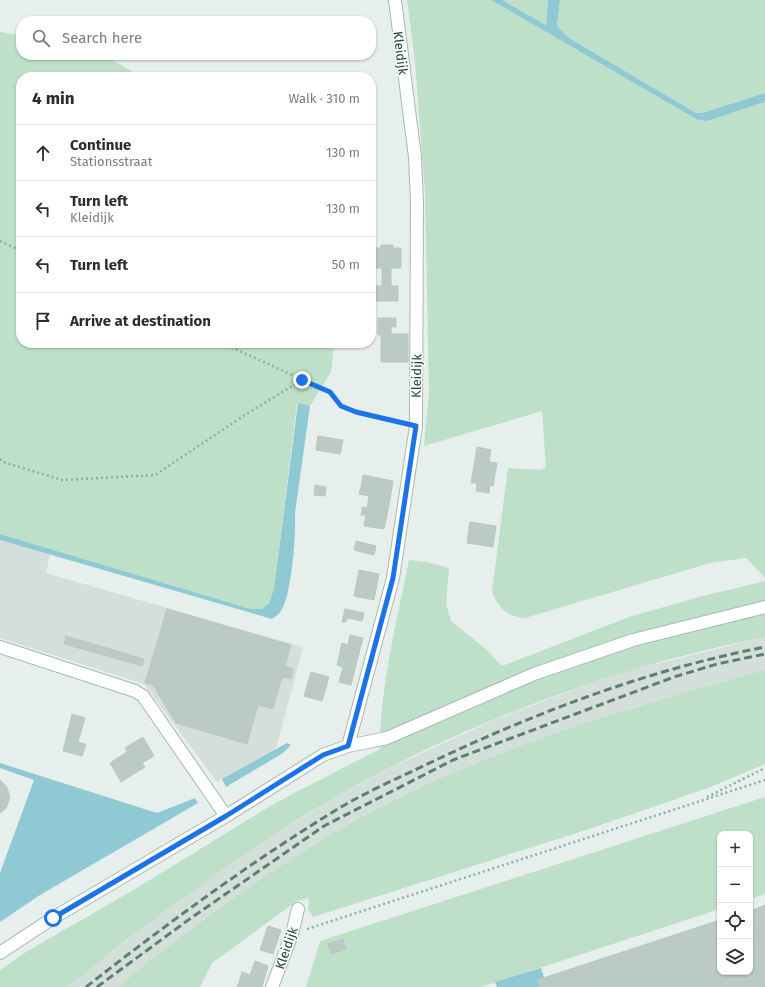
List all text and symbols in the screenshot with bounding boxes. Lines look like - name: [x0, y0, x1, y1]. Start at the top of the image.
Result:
- search box: [16, 16, 376, 60]
- icon: search: [30, 27, 52, 49]
- text: Search here: [62, 29, 142, 47]
- street label: Kleidijk: [390, 30, 411, 76]
- text: 4 min: [32, 88, 75, 109]
- text: Walk · 310 m: [289, 91, 360, 106]
- text: Continue: [70, 136, 131, 154]
- icon: ahead: [32, 142, 54, 164]
- text: 130 m: [326, 145, 360, 160]
- text: Stationsstraat: [70, 154, 152, 169]
- text: Turn left: [70, 192, 128, 210]
- icon: left: [32, 198, 54, 220]
- text: 130 m: [326, 201, 360, 216]
- text: Kleidijk: [70, 210, 114, 225]
- icon: left: [32, 254, 54, 276]
- text: Turn left: [70, 256, 128, 274]
- text: 50 m: [332, 257, 360, 272]
- icon: arrive: [32, 310, 54, 332]
- text: Arrive at destination: [70, 312, 211, 330]
- street label: Kleidijk: [409, 354, 424, 398]
- route end: [293, 371, 311, 389]
- map controls: [717, 831, 753, 975]
- button: +: [717, 831, 753, 867]
- button: −: [717, 867, 753, 903]
- button: locate: [717, 903, 753, 939]
- route start: [44, 909, 62, 927]
- street label: Kleidijk: [272, 925, 301, 971]
- button: layers: [717, 939, 753, 975]

